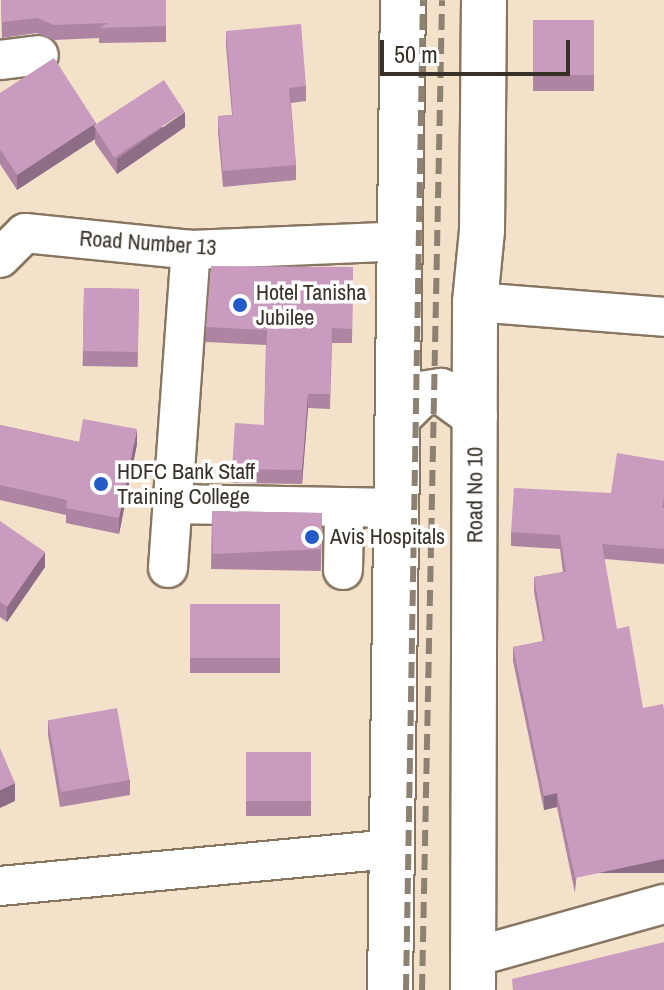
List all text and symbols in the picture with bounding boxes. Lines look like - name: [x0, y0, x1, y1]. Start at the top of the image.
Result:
- scale bar: [384, 24, 574, 74]
- text: 50 m: [394, 38, 438, 70]
- street label: Road Number 13: [79, 225, 217, 261]
- place label: Hotel Tanisha Jubilee: [256, 279, 367, 330]
- marker: Hotel Tanisha Jubilee: [231, 296, 249, 314]
- street label: Road No 10: [462, 447, 488, 543]
- place label: HDFC Bank Staff Training College: [117, 458, 255, 510]
- marker: HDFC Bank Staff Training College: [92, 475, 110, 493]
- place label: Avis Hospitals: [330, 524, 445, 550]
- marker: Avis Hospitals: [301, 526, 323, 548]

